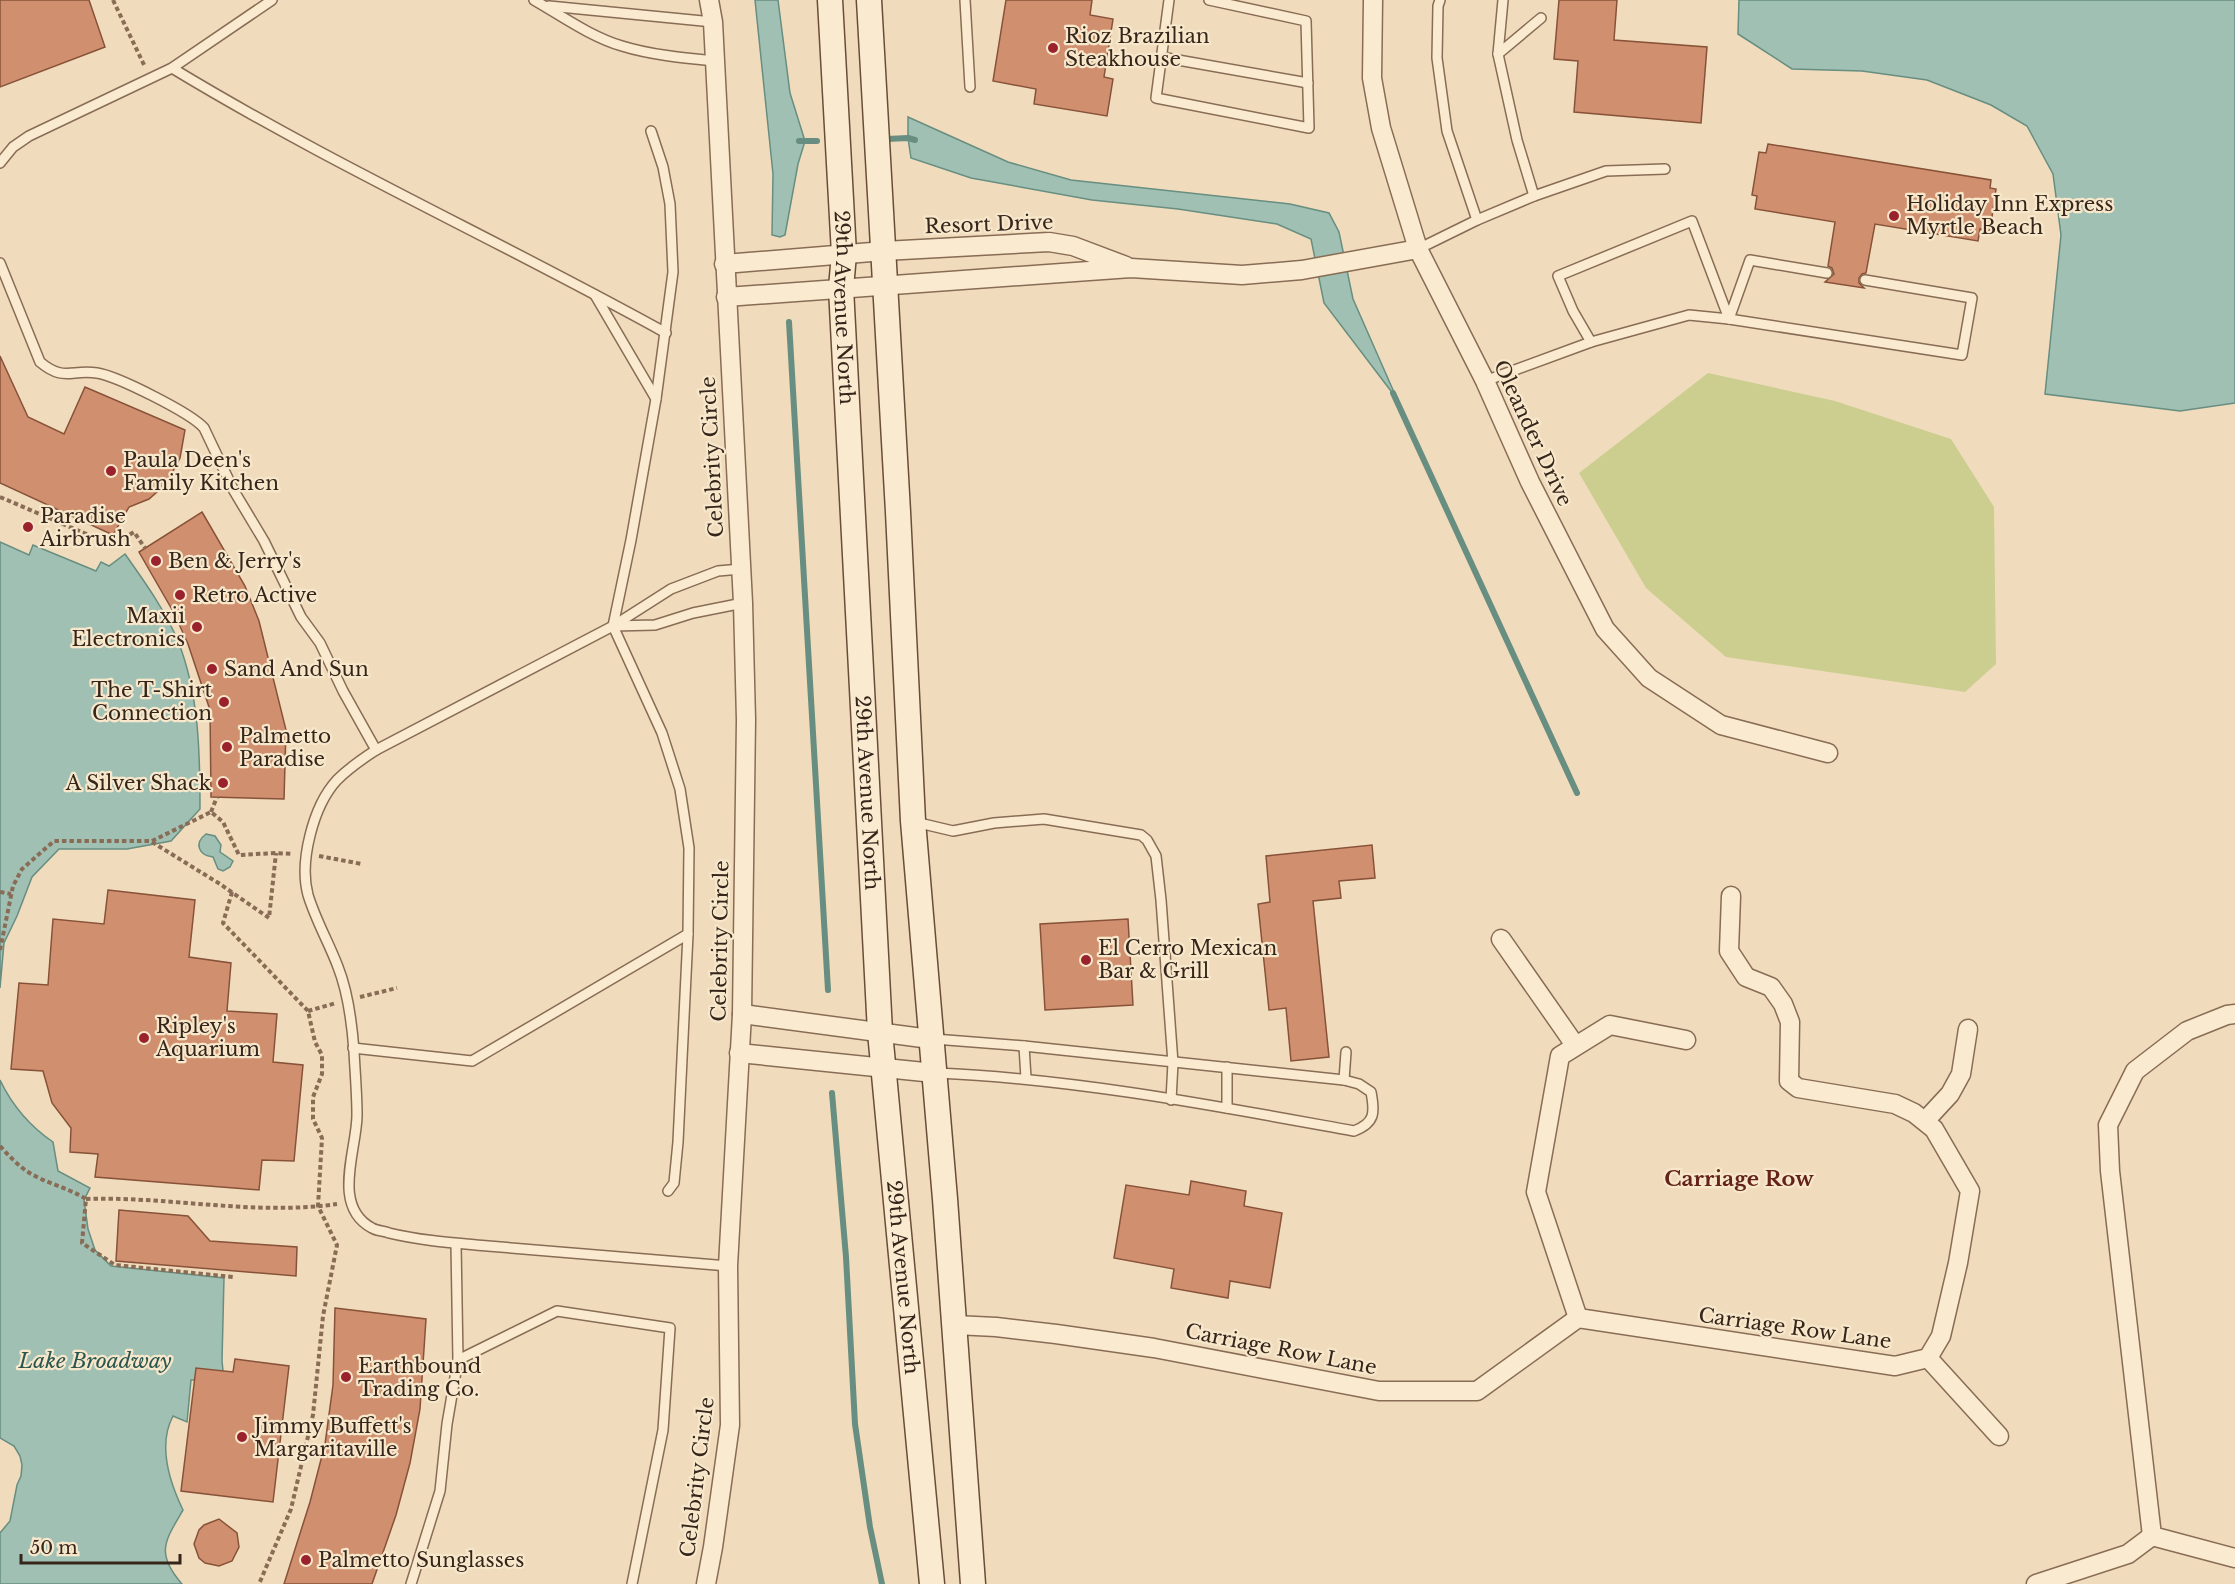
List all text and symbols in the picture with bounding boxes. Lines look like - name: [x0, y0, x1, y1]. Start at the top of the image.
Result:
- place label: Rioz Brazilian Steakhouse: [1065, 24, 1210, 71]
- marker: Rioz Brazilian Steakhouse: [1046, 41, 1060, 55]
- place label: Holiday Inn Express Myrtle Beach: [1906, 192, 2113, 239]
- marker: Holiday Inn Express Myrtle Beach: [1887, 209, 1901, 223]
- street label: 29th Avenue North: [829, 210, 859, 406]
- street label: Resort Drive: [924, 210, 1054, 238]
- street label: Oleander Drive: [1489, 356, 1577, 510]
- street label: Celebrity Circle: [696, 376, 728, 538]
- place label: Paula Deen's Family Kitchen: [123, 448, 279, 495]
- marker: Paula Deen's Family Kitchen: [104, 464, 118, 478]
- place label: Paradise Airbrush: [39, 504, 131, 551]
- marker: Paradise Airbrush: [21, 520, 35, 534]
- place label: Ben & Jerry's: [168, 549, 301, 573]
- marker: Ben & Jerry's: [149, 554, 163, 568]
- place label: Retro Active: [192, 583, 317, 607]
- marker: Retro Active: [173, 588, 187, 602]
- place label: Maxii Electronics: [71, 604, 185, 651]
- marker: Maxii Electronics: [190, 620, 204, 634]
- place label: Sand And Sun: [224, 657, 369, 681]
- marker: Sand And Sun: [205, 662, 219, 676]
- place label: The T-Shirt Connection: [91, 678, 212, 725]
- marker: The T-Shirt Connection: [217, 695, 231, 709]
- street label: 29th Avenue North: [850, 695, 885, 891]
- place label: Palmetto Paradise: [239, 724, 331, 771]
- marker: Palmetto Paradise: [220, 740, 234, 754]
- place label: A Silver Shack: [65, 771, 212, 795]
- marker: A Silver Shack: [216, 776, 230, 790]
- street label: Celebrity Circle: [707, 860, 733, 1022]
- place label: El Cerro Mexican Bar & Grill: [1098, 936, 1277, 983]
- marker: El Cerro Mexican Bar & Grill: [1079, 953, 1093, 967]
- place label: Ripley's Aquarium: [155, 1014, 260, 1061]
- marker: Ripley's Aquarium: [137, 1031, 151, 1045]
- district label: Carriage Row: [1664, 1166, 1814, 1192]
- street label: 29th Avenue North: [882, 1179, 924, 1376]
- street label: Carriage Row Lane: [1697, 1303, 1893, 1353]
- street label: Carriage Row Lane: [1183, 1319, 1379, 1379]
- water label: Lake Broadway: [17, 1348, 172, 1374]
- place label: Earthbound Trading Co.: [358, 1354, 481, 1401]
- marker: Earthbound Trading Co.: [339, 1370, 353, 1384]
- street label: Celebrity Circle: [675, 1396, 719, 1558]
- place label: Jimmy Buffett's Margaritaville: [251, 1414, 412, 1461]
- marker: Jimmy Buffett's Margaritaville: [235, 1430, 249, 1444]
- scale bar: [21, 1527, 180, 1565]
- text: 50 m: [30, 1537, 78, 1559]
- place label: Palmetto Sunglasses: [318, 1548, 524, 1572]
- marker: Palmetto Sunglasses: [299, 1553, 313, 1567]

